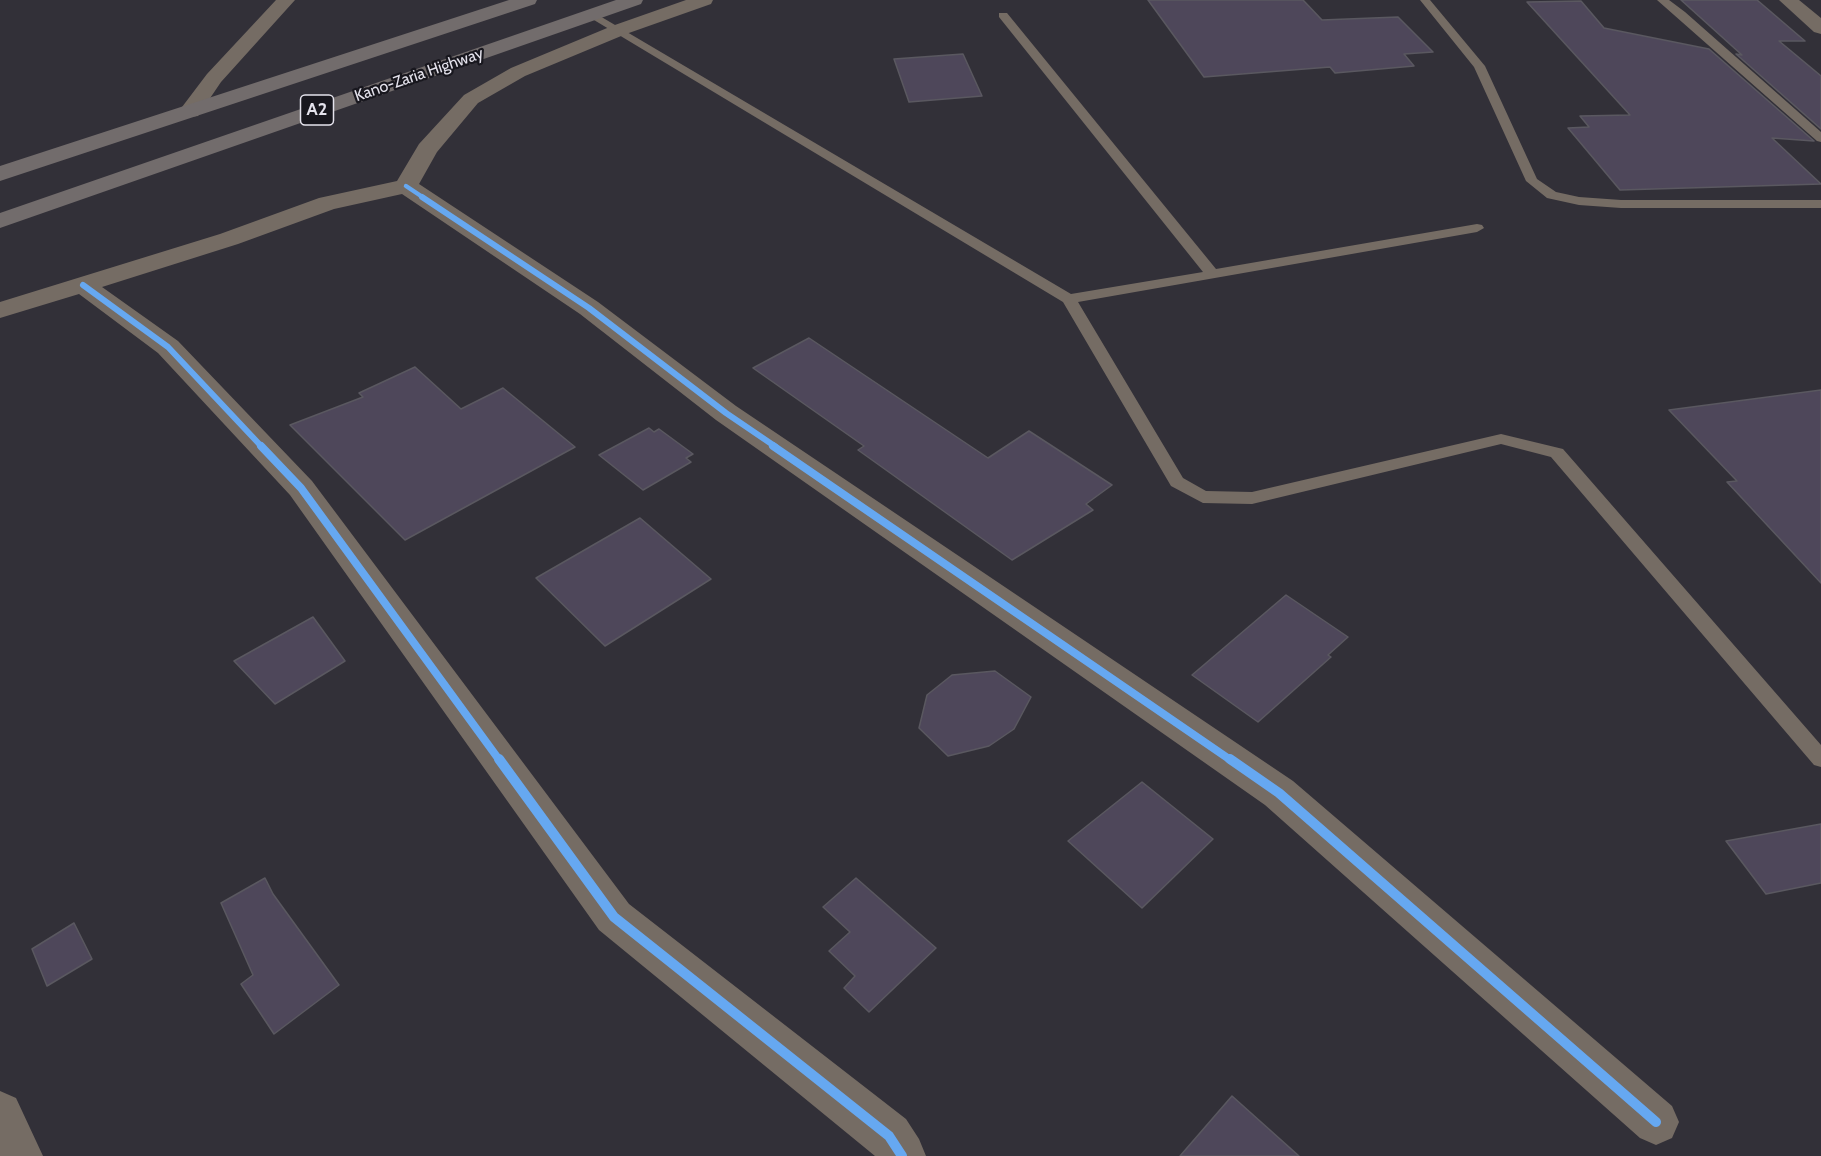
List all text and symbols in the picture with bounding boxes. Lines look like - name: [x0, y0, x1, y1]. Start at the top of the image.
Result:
- street label: Kano-Zaria Highway: [352, 44, 486, 106]
- road number: A2: [300, 95, 334, 125]

